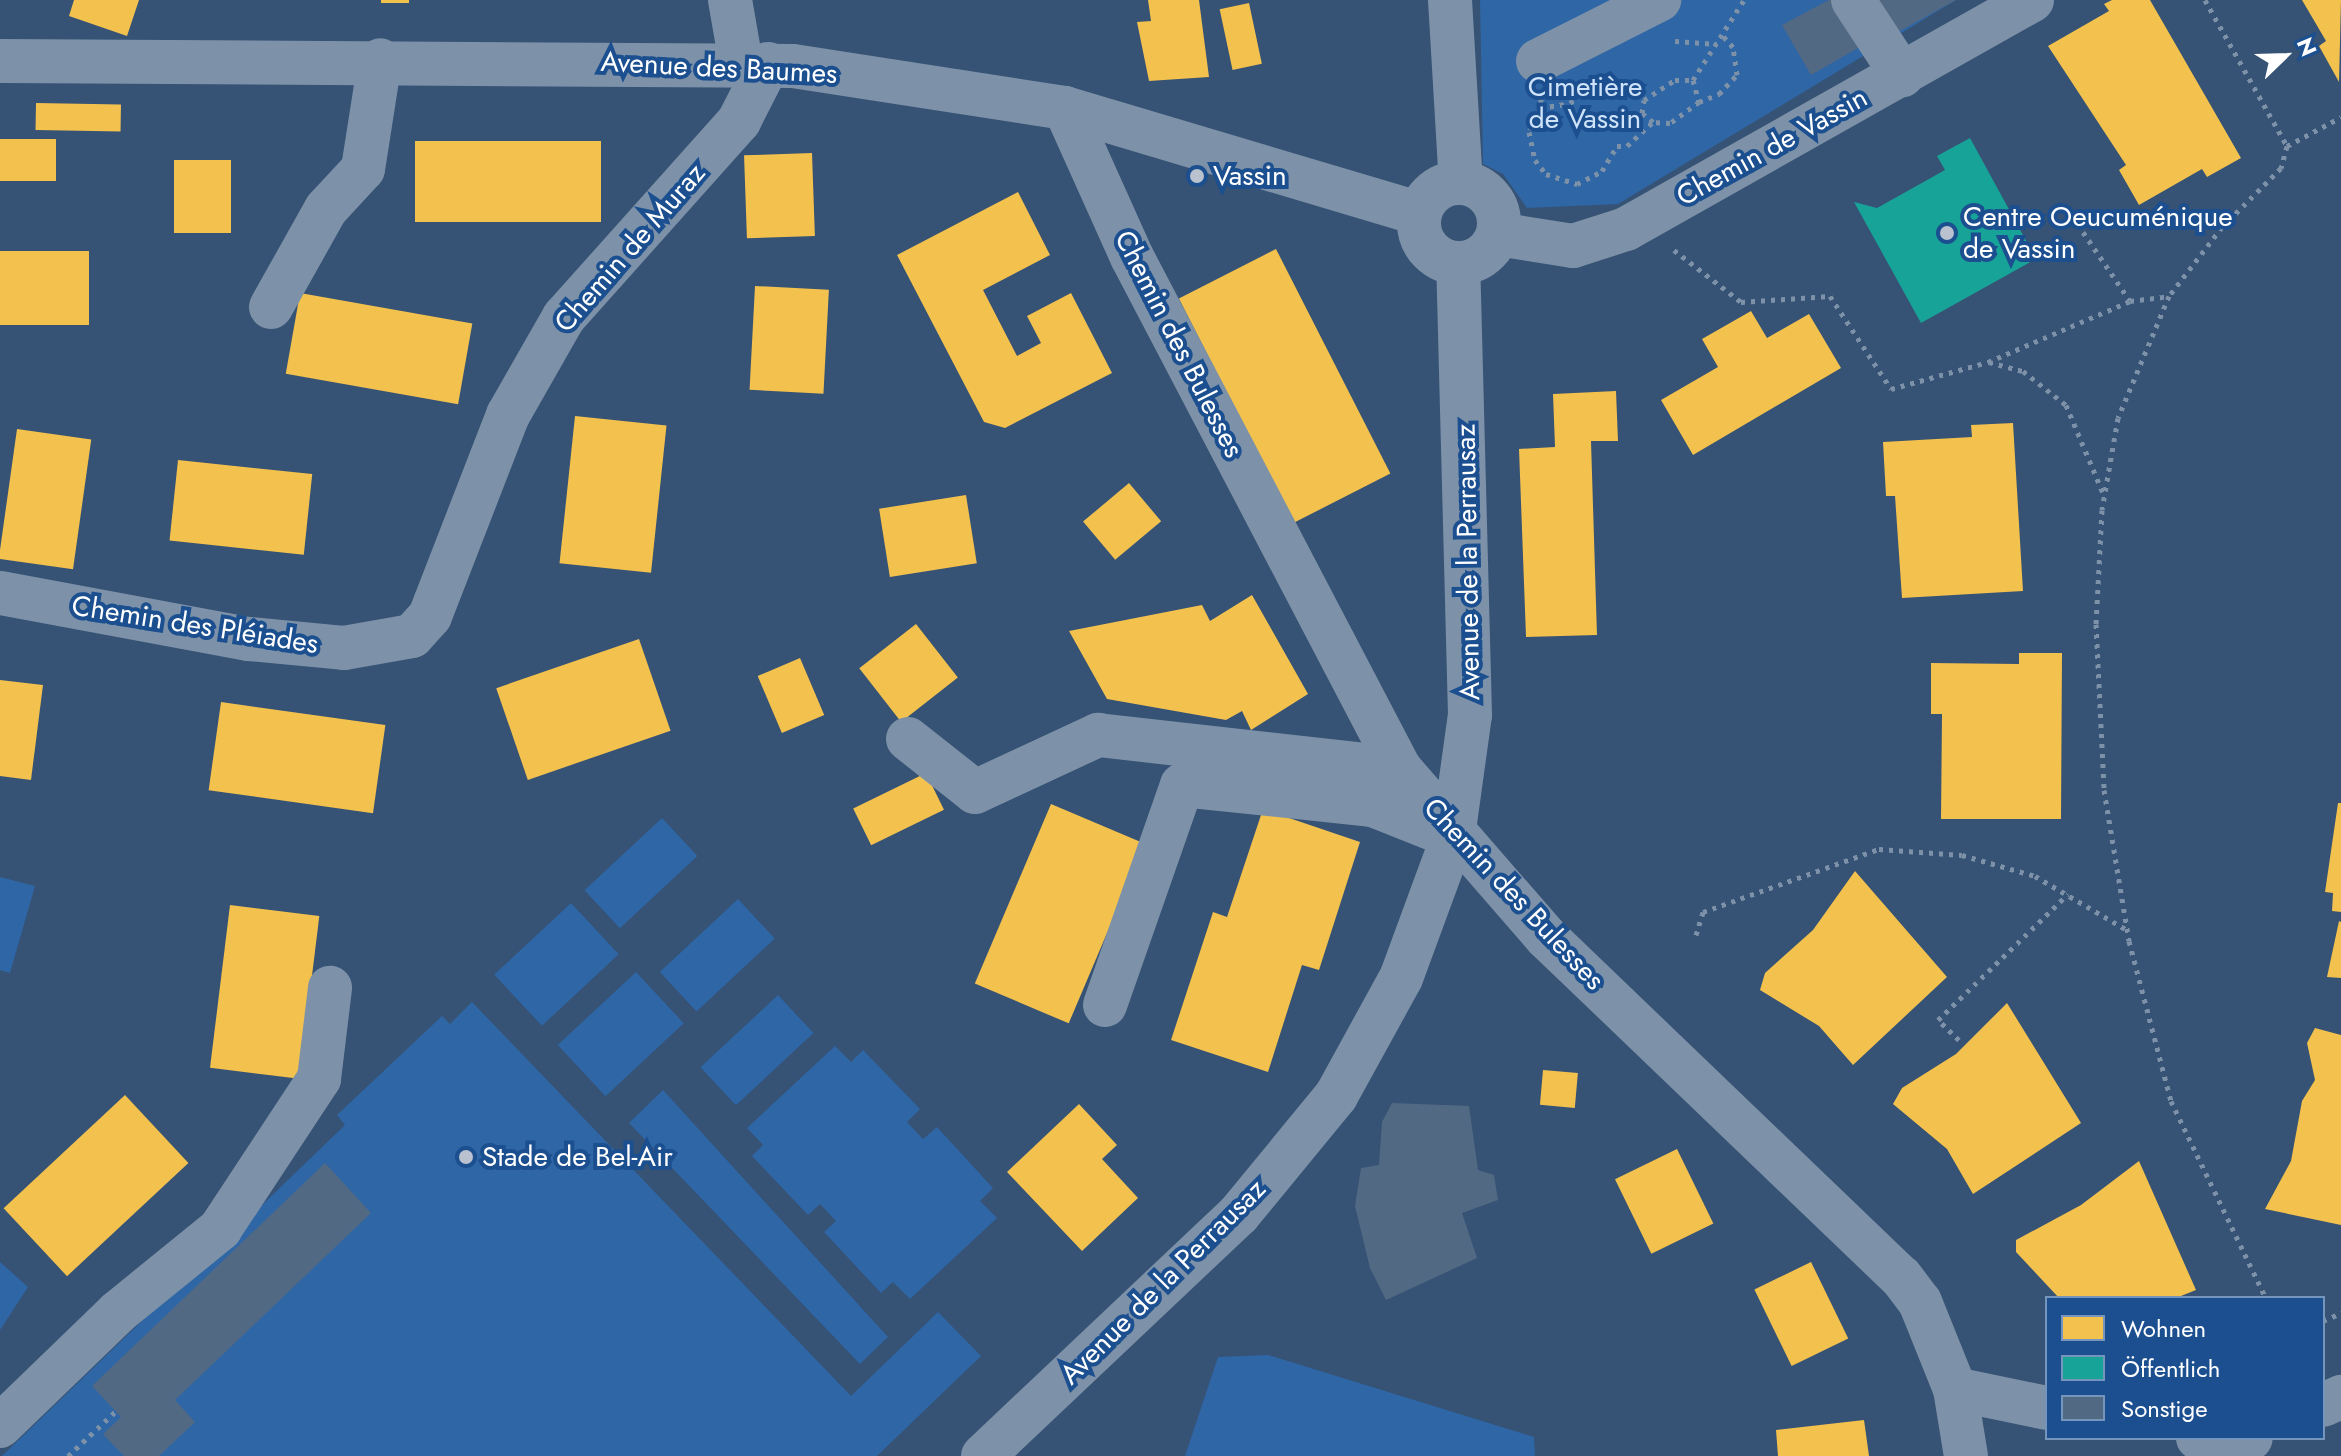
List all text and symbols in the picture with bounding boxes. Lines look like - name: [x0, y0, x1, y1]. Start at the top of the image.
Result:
- north arrow: [2245, 16, 2325, 96]
- text: N: [2289, 32, 2325, 61]
- street label: Avenue des Baumes: [600, 45, 838, 91]
- park label: Cimetière de Vassin: [1528, 70, 1642, 136]
- street label: Chemin de Vassin: [1671, 81, 1873, 213]
- street label: Chemin de Muraz: [548, 157, 712, 339]
- place label: Vassin: [1213, 159, 1287, 193]
- marker: Vassin: [1188, 167, 1206, 185]
- place label: Centre Oeucuménique de Vassin: [1963, 200, 2233, 266]
- marker: Centre Oeucuménique de Vassin: [1938, 224, 1956, 242]
- street label: Chemin des Bulesses: [1107, 225, 1251, 463]
- street label: Avenue de la Perrausaz: [1449, 423, 1487, 701]
- street label: Chemin des Pléiades: [69, 589, 321, 661]
- street label: Chemin des Bulesses: [1416, 791, 1612, 997]
- place label: Stade de Bel-Air: [482, 1140, 673, 1174]
- marker: Stade de Bel-Air: [457, 1148, 475, 1166]
- street label: Avenue de la Perrausaz: [1053, 1172, 1273, 1392]
- legend: [2045, 1296, 2325, 1440]
- text: Wohnen: [2121, 1311, 2206, 1346]
- text: Öffentlich: [2121, 1351, 2220, 1386]
- text: Sonstige: [2121, 1391, 2208, 1426]

